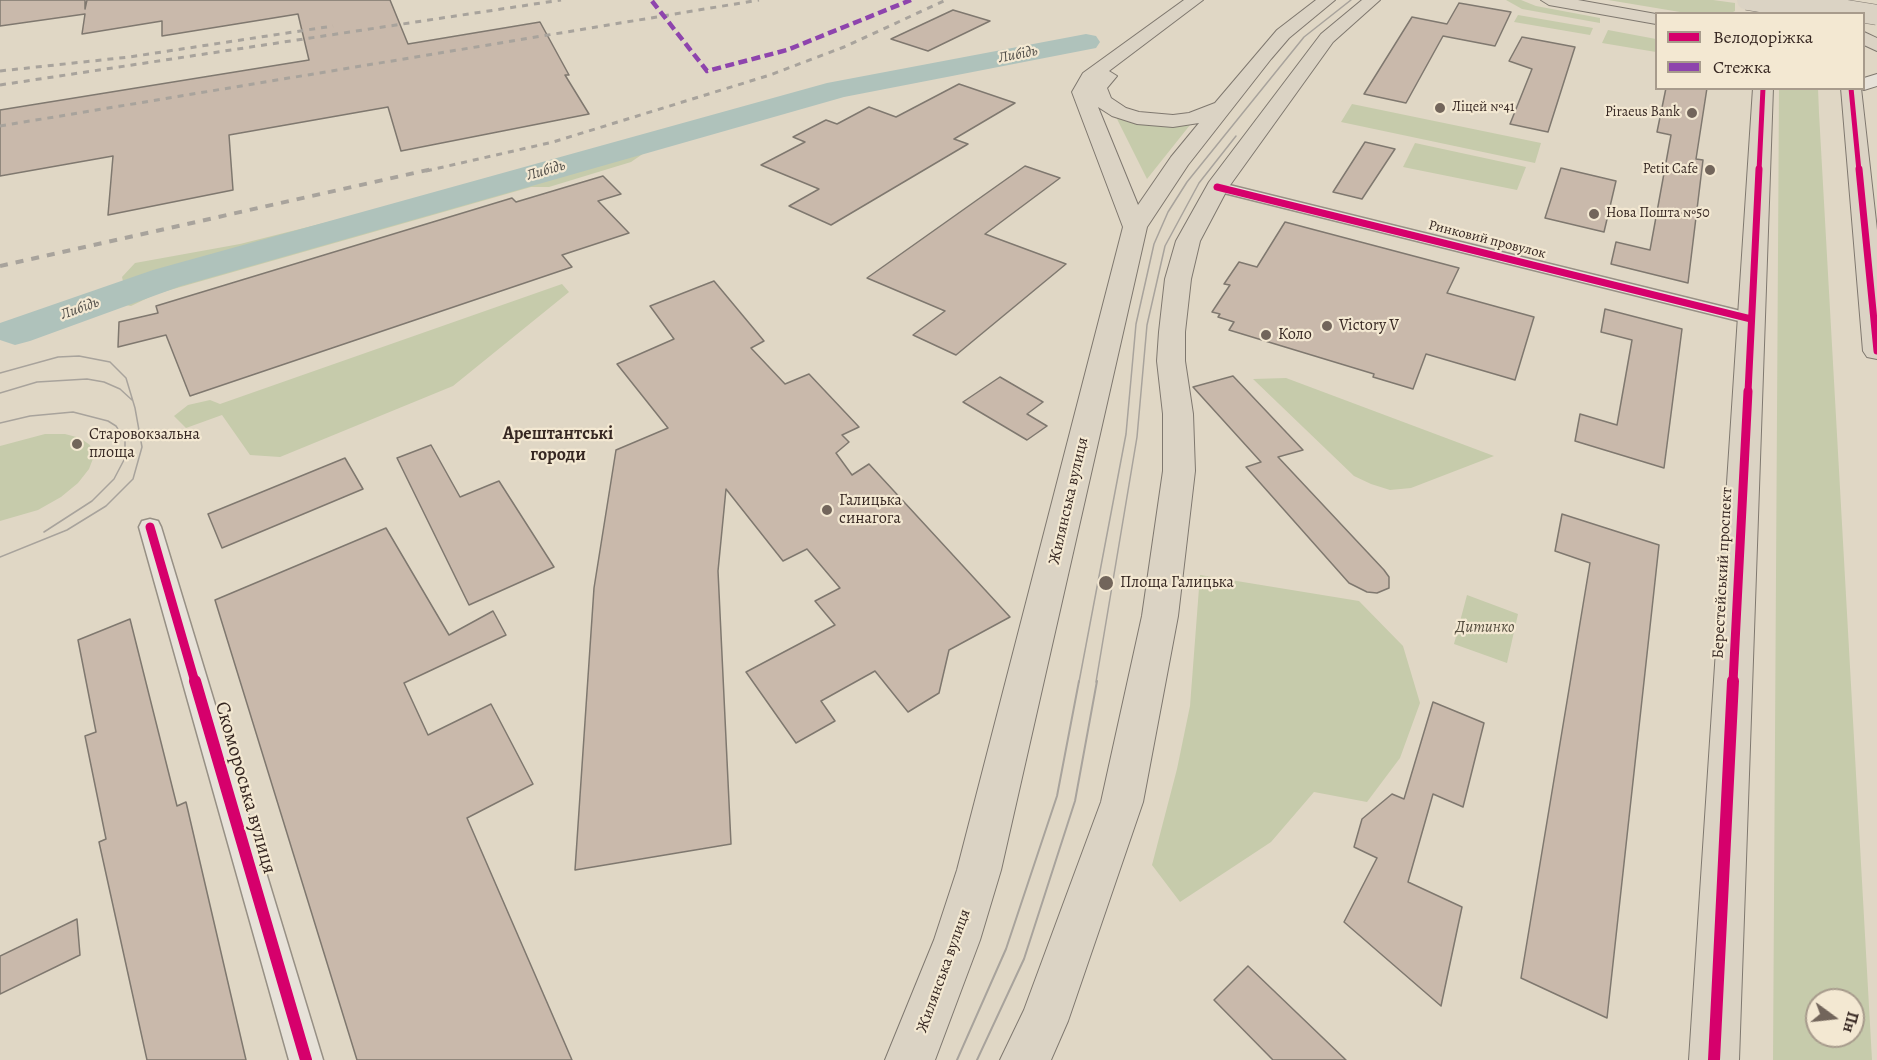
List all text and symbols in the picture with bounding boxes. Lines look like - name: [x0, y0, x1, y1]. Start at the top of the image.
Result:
- legend: [1655, 12, 1865, 90]
- text: Велодоріжка: [1713, 25, 1813, 49]
- water label: Либідь: [997, 42, 1039, 68]
- text: Стежка: [1713, 55, 1771, 79]
- place label: Ліцей №41: [1452, 100, 1515, 116]
- marker: Ліцей №41: [1433, 101, 1447, 115]
- place label: Piraeus Bank: [1605, 105, 1680, 121]
- marker: Piraeus Bank: [1685, 106, 1699, 120]
- water label: Либідь: [524, 157, 568, 185]
- place label: Petit Cafe: [1643, 162, 1698, 178]
- marker: Petit Cafe: [1703, 163, 1717, 177]
- place label: Нова Пошта №50: [1606, 206, 1710, 222]
- marker: Нова Пошта №50: [1587, 207, 1601, 221]
- street label: Ринковий провулок: [1426, 217, 1548, 263]
- water label: Либідь: [58, 294, 102, 324]
- place label: Victory V: [1339, 316, 1399, 336]
- marker: Victory V: [1320, 319, 1334, 333]
- place label: Коло: [1278, 325, 1312, 345]
- marker: Коло: [1259, 328, 1273, 342]
- district label: Арештантські городи: [503, 424, 613, 466]
- place label: Старовокзальна площа: [89, 425, 200, 463]
- street label: Жилянська вулиця: [1045, 435, 1093, 567]
- marker: Старовокзальна площа: [70, 437, 84, 451]
- street label: Берестейський проспект: [1709, 487, 1737, 659]
- place label: Галицька синагога: [839, 491, 902, 529]
- marker: Галицька синагога: [820, 503, 834, 517]
- place label: Площа Галицька: [1120, 573, 1234, 593]
- marker: Площа Галицька: [1097, 574, 1115, 592]
- park label: Дитинко: [1456, 618, 1514, 638]
- street label: Скомороська вулиця: [209, 699, 281, 877]
- street label: Жилянська вулиця: [913, 907, 975, 1035]
- north arrow: [1805, 988, 1865, 1048]
- text: Пн: [1837, 1009, 1864, 1035]

